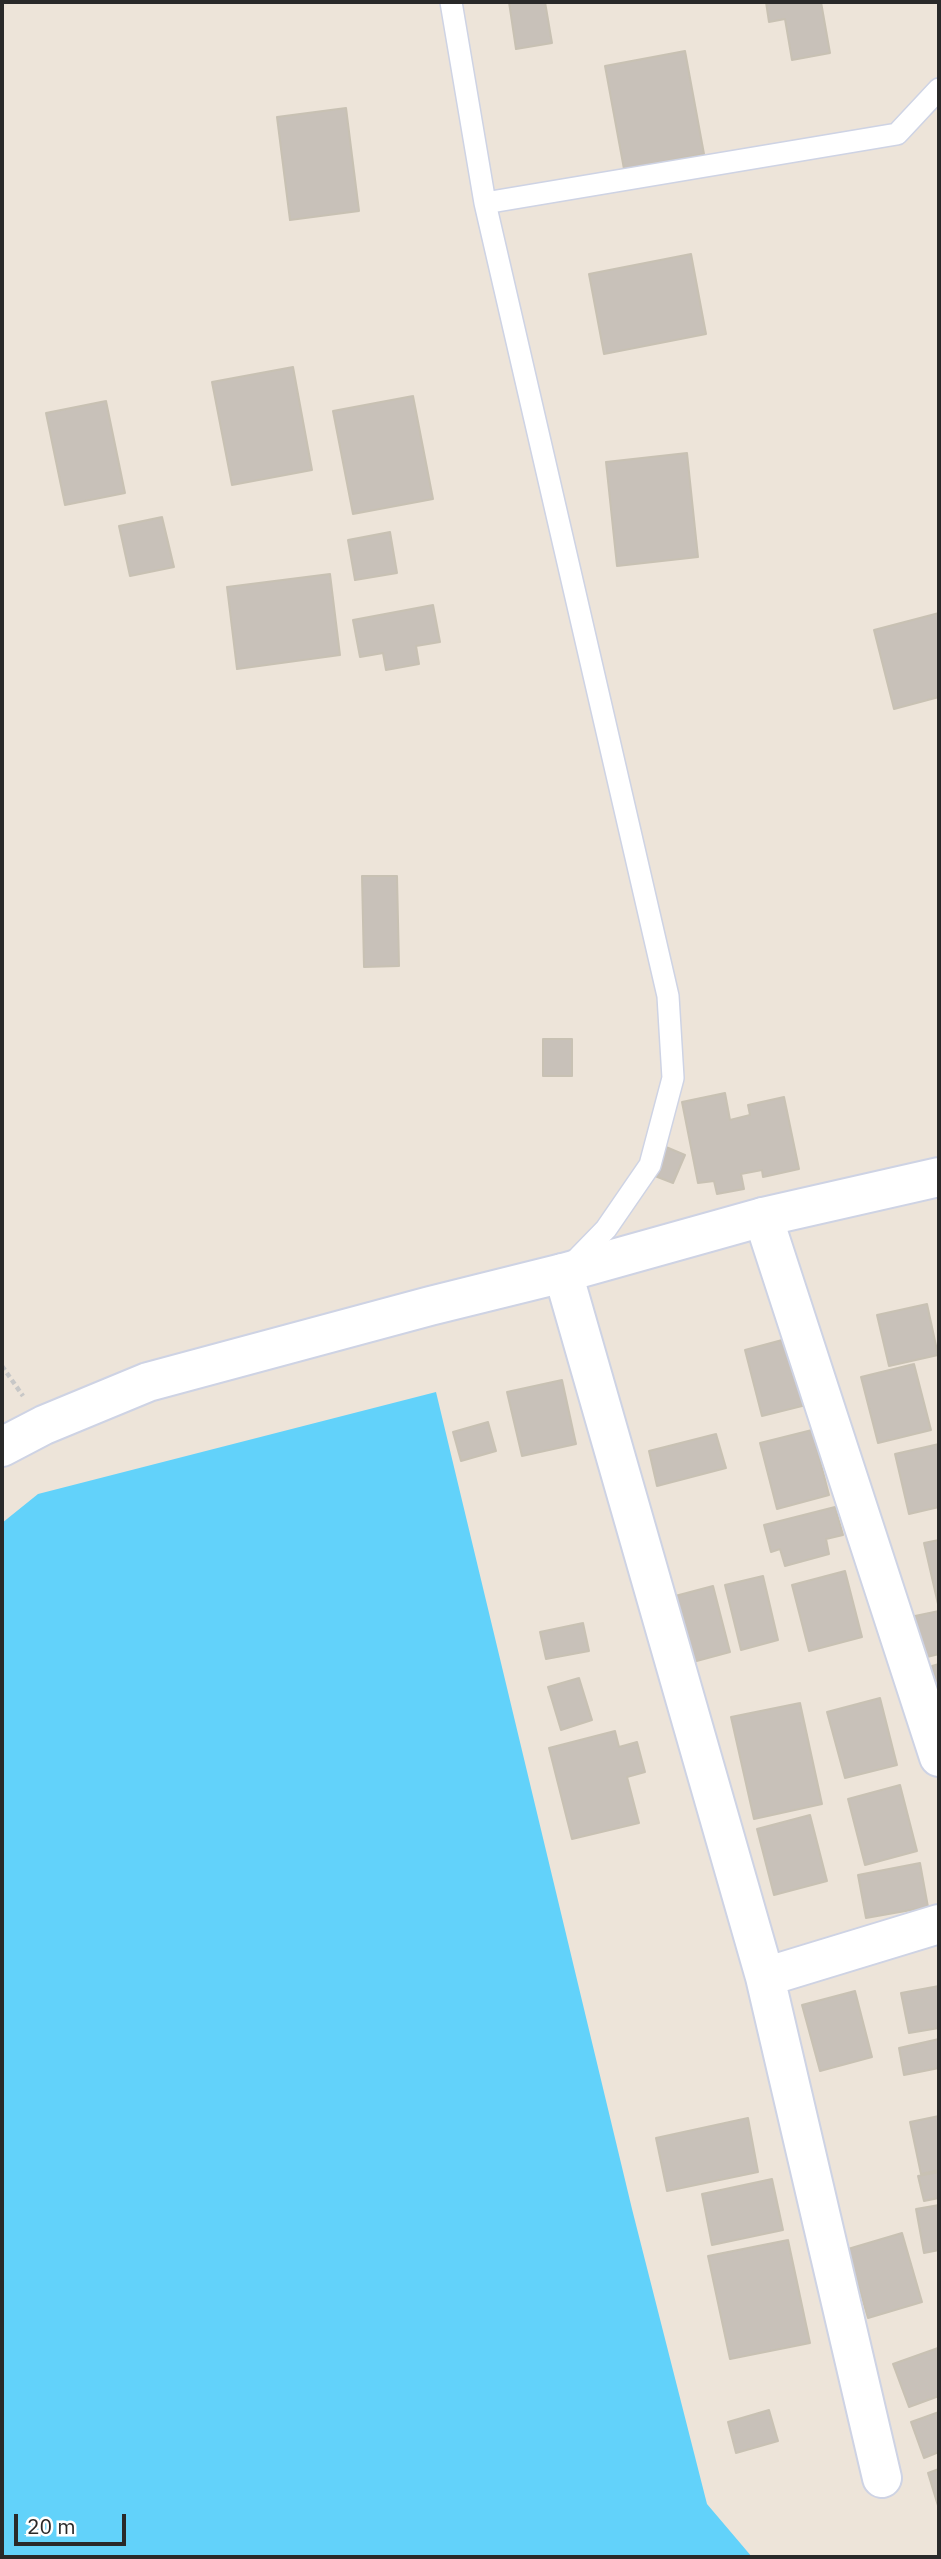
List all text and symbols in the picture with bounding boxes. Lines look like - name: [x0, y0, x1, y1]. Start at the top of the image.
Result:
- scale bar: [18, 2500, 130, 2544]
- text: 20 m: [27, 2512, 76, 2540]

